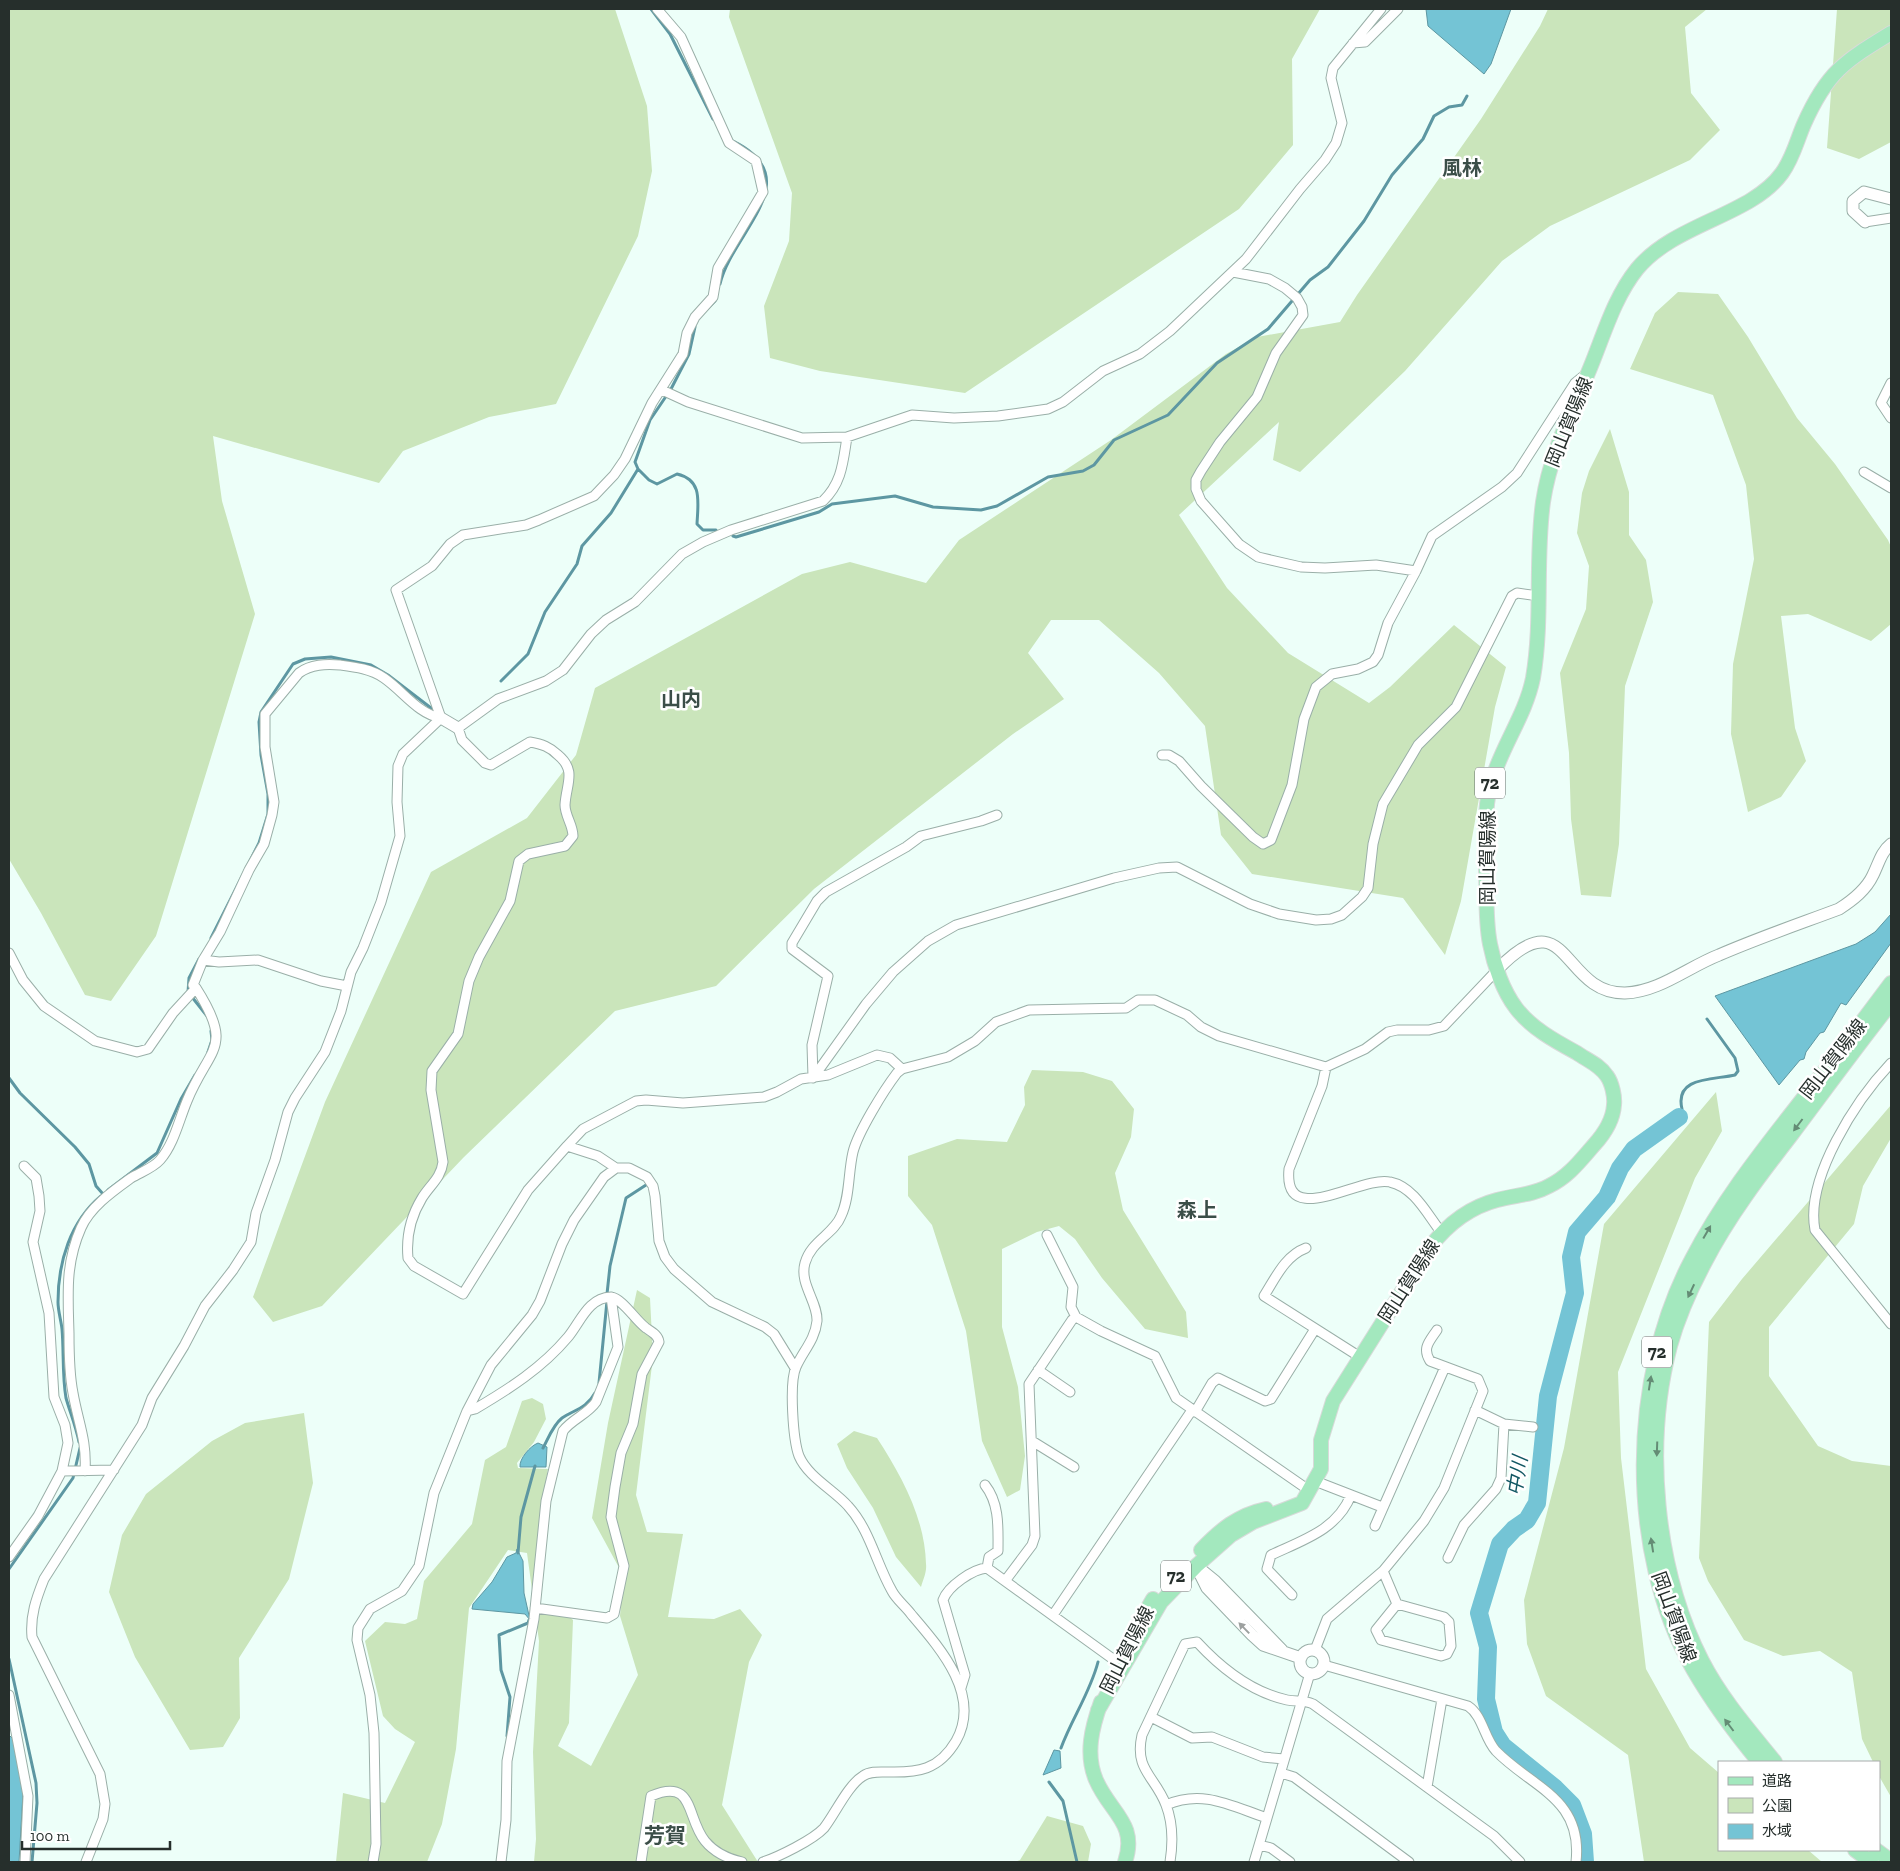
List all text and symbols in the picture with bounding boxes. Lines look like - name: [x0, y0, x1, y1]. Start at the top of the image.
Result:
- district label: 風林: [1442, 156, 1482, 180]
- street label: 岡山賀陽線: [1541, 374, 1597, 470]
- district label: 山内: [661, 687, 701, 711]
- road number: 72: [1475, 768, 1505, 798]
- street label: 岡山賀陽線: [1476, 810, 1499, 906]
- street label: 岡山賀陽線: [1795, 1014, 1871, 1104]
- one-way arrow: [1792, 1118, 1803, 1131]
- district label: 森上: [1177, 1198, 1217, 1222]
- one-way arrow: [1703, 1226, 1712, 1239]
- street label: 岡山賀陽線: [1373, 1235, 1445, 1327]
- one-way arrow: [1687, 1284, 1695, 1298]
- road number: 72: [1642, 1336, 1672, 1368]
- one-way arrow: [1646, 1375, 1654, 1391]
- one-way arrow: [1652, 1441, 1660, 1457]
- water label: 中川: [1502, 1452, 1532, 1498]
- one-way arrow: [1648, 1537, 1656, 1553]
- road number: 72: [1161, 1560, 1191, 1592]
- street label: 岡山賀陽線: [1647, 1568, 1701, 1666]
- street label: 岡山賀陽線: [1095, 1602, 1159, 1698]
- one-way arrow: [1239, 1622, 1251, 1634]
- one-way arrow: [1723, 1719, 1734, 1732]
- legend: [1718, 1761, 1880, 1851]
- text: 道路: [1762, 1772, 1792, 1790]
- text: 公園: [1762, 1797, 1792, 1815]
- scale bar: [22, 1818, 170, 1850]
- text: 水域: [1762, 1822, 1792, 1840]
- district label: 芳賀: [644, 1823, 686, 1848]
- text: 100 m: [30, 1827, 69, 1845]

